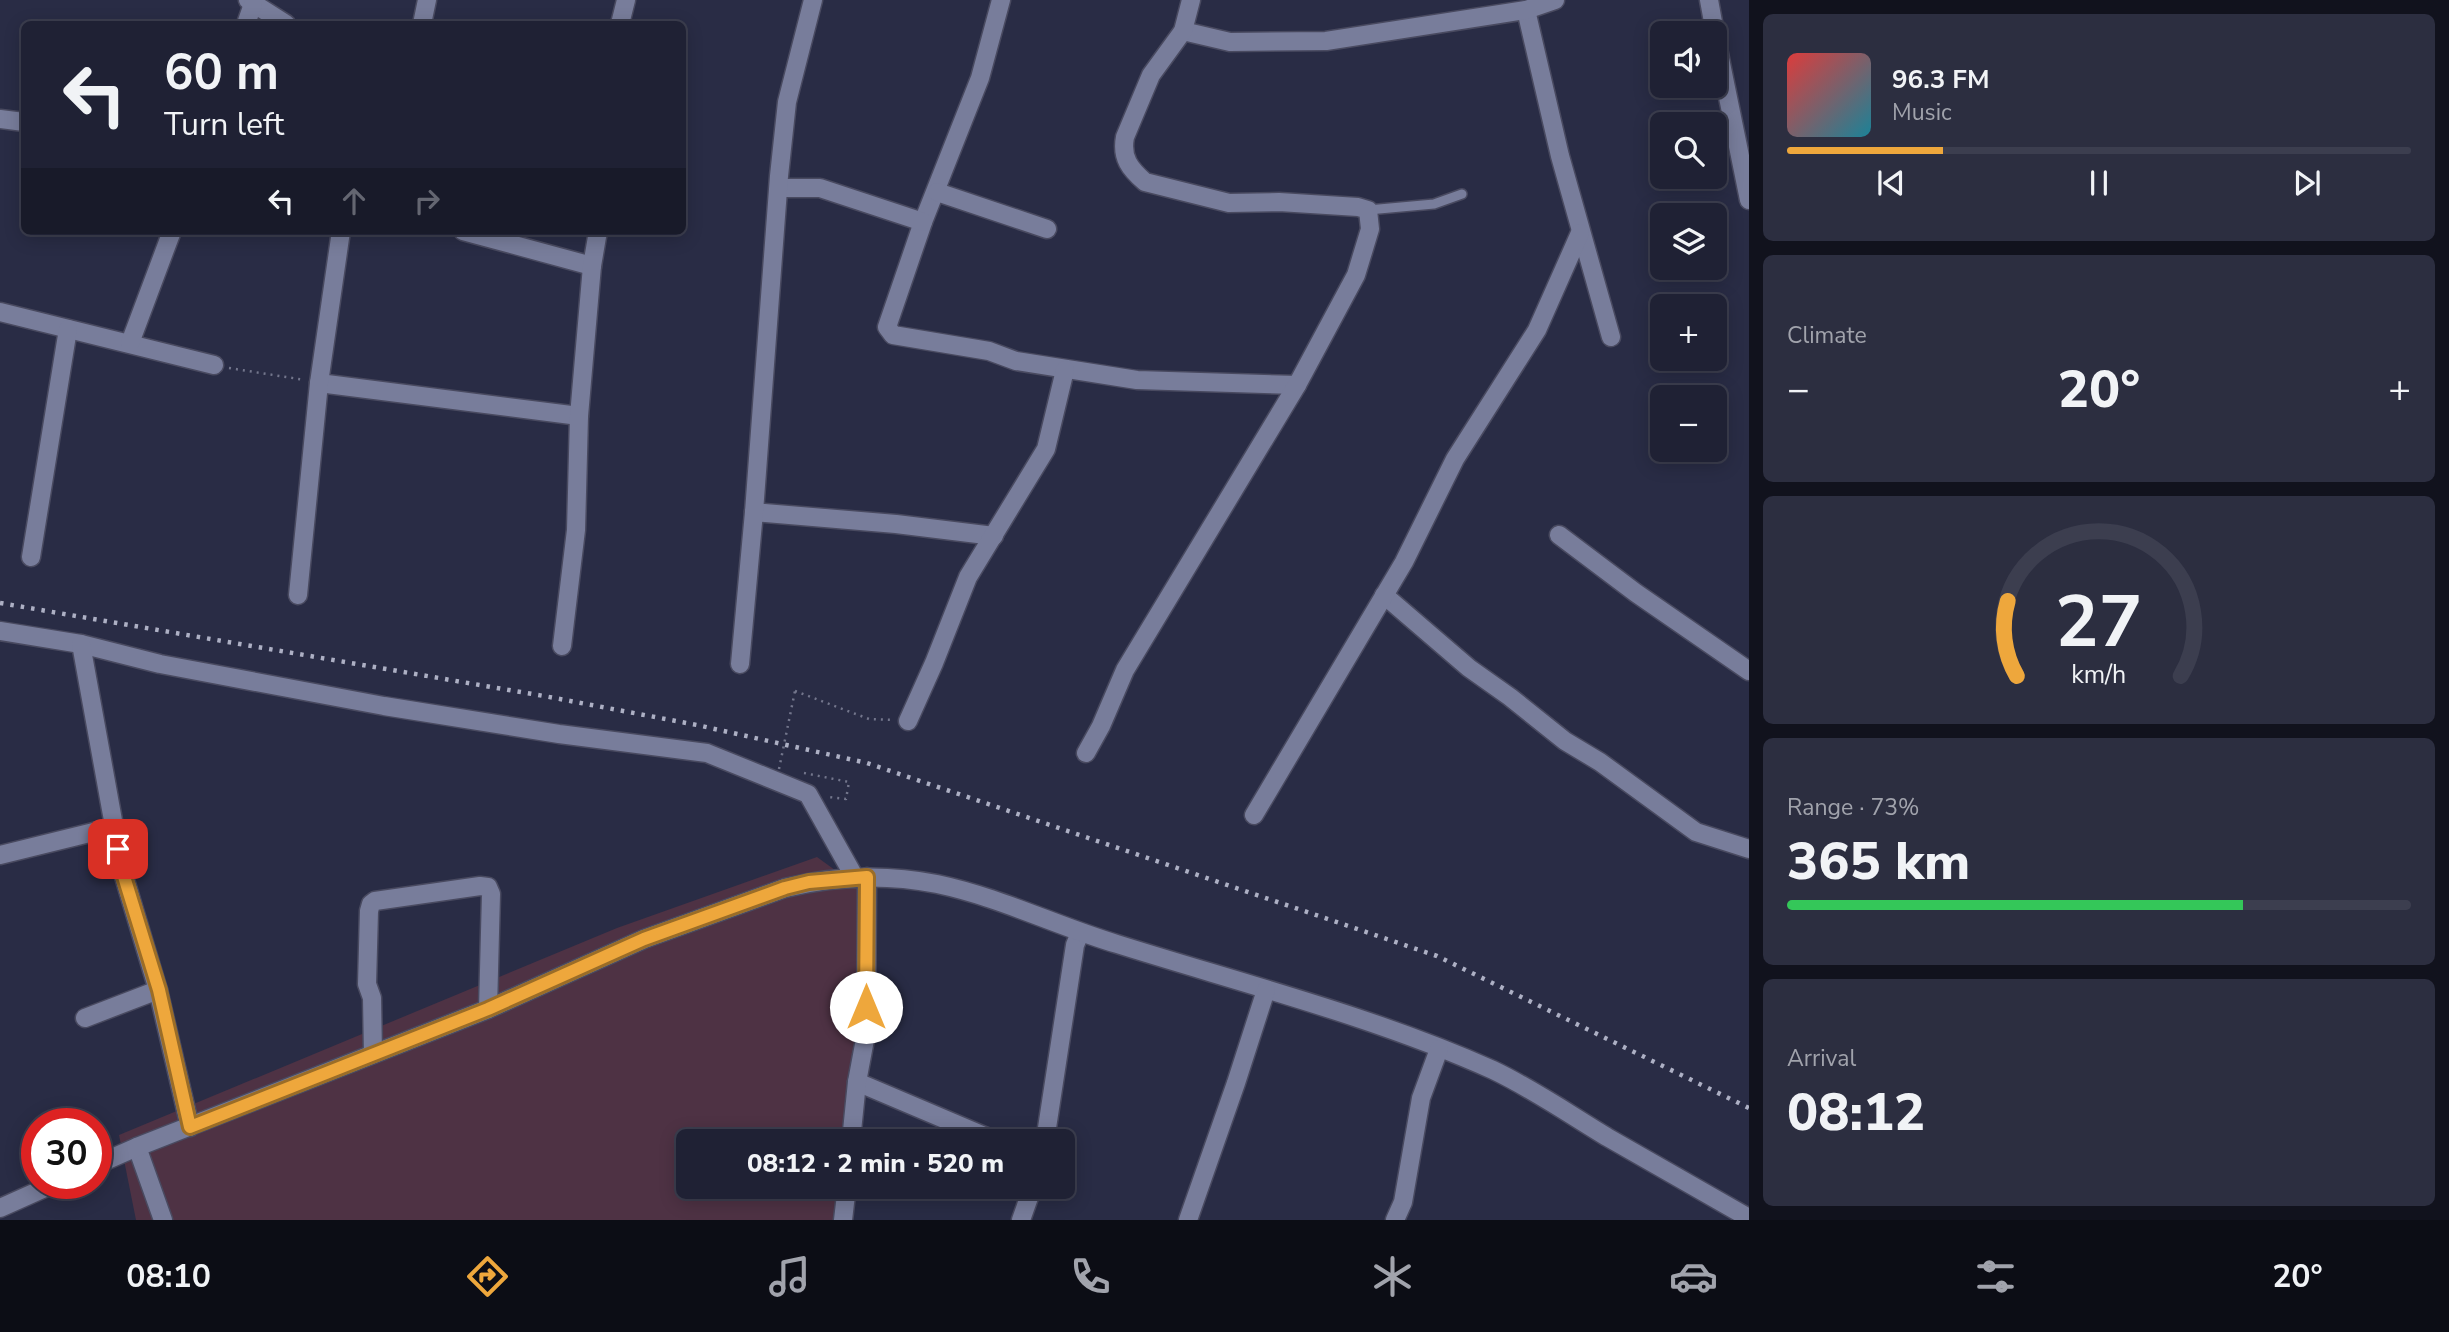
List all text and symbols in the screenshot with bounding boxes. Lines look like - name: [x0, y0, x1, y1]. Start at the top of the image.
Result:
- map controls: [1650, 21, 1727, 462]
- button: sound: [1650, 21, 1727, 98]
- text: 60 m: [164, 39, 279, 106]
- icon: left: [49, 49, 140, 140]
- text: 96.3 FM: [1892, 62, 1989, 97]
- text: Music: [1892, 97, 1952, 128]
- text: Turn left: [164, 103, 284, 146]
- button: search: [1650, 112, 1727, 189]
- icon: previous: [1872, 164, 1910, 202]
- icon: pause: [2080, 164, 2118, 202]
- icon: next: [2288, 164, 2326, 202]
- icon: left: [262, 182, 300, 220]
- icon: ahead: [335, 182, 373, 220]
- icon: right: [408, 182, 446, 220]
- button: layers: [1650, 203, 1727, 280]
- button: +: [1650, 294, 1727, 371]
- text: Climate: [1787, 320, 1867, 351]
- text: 20°: [2058, 354, 2140, 425]
- text: −: [1787, 364, 1810, 415]
- text: +: [2388, 364, 2411, 415]
- button: −: [1650, 385, 1727, 462]
- text: 27: [2055, 572, 2143, 672]
- text: km/h: [2071, 658, 2127, 692]
- text: Range · 73%: [1787, 792, 1919, 823]
- pin: [88, 819, 148, 879]
- text: 365 km: [1787, 826, 1970, 897]
- icon: arrive: [99, 830, 137, 868]
- position arrow: [829, 970, 903, 1044]
- text: Arrival: [1787, 1043, 1856, 1074]
- text: 08:12: [1787, 1077, 1925, 1148]
- speed limit sign: 30: [21, 1108, 112, 1199]
- text: 08:12 · 2 min · 520 m: [747, 1146, 1004, 1181]
- icon: directions: [463, 1252, 512, 1301]
- icon: music: [765, 1252, 814, 1301]
- icon: phone: [1066, 1252, 1115, 1301]
- icon: climate: [1368, 1252, 1417, 1301]
- icon: car: [1669, 1252, 1718, 1301]
- icon: filters: [1971, 1252, 2020, 1301]
- text: 08:10: [126, 1255, 211, 1298]
- text: 20°: [2272, 1255, 2323, 1298]

